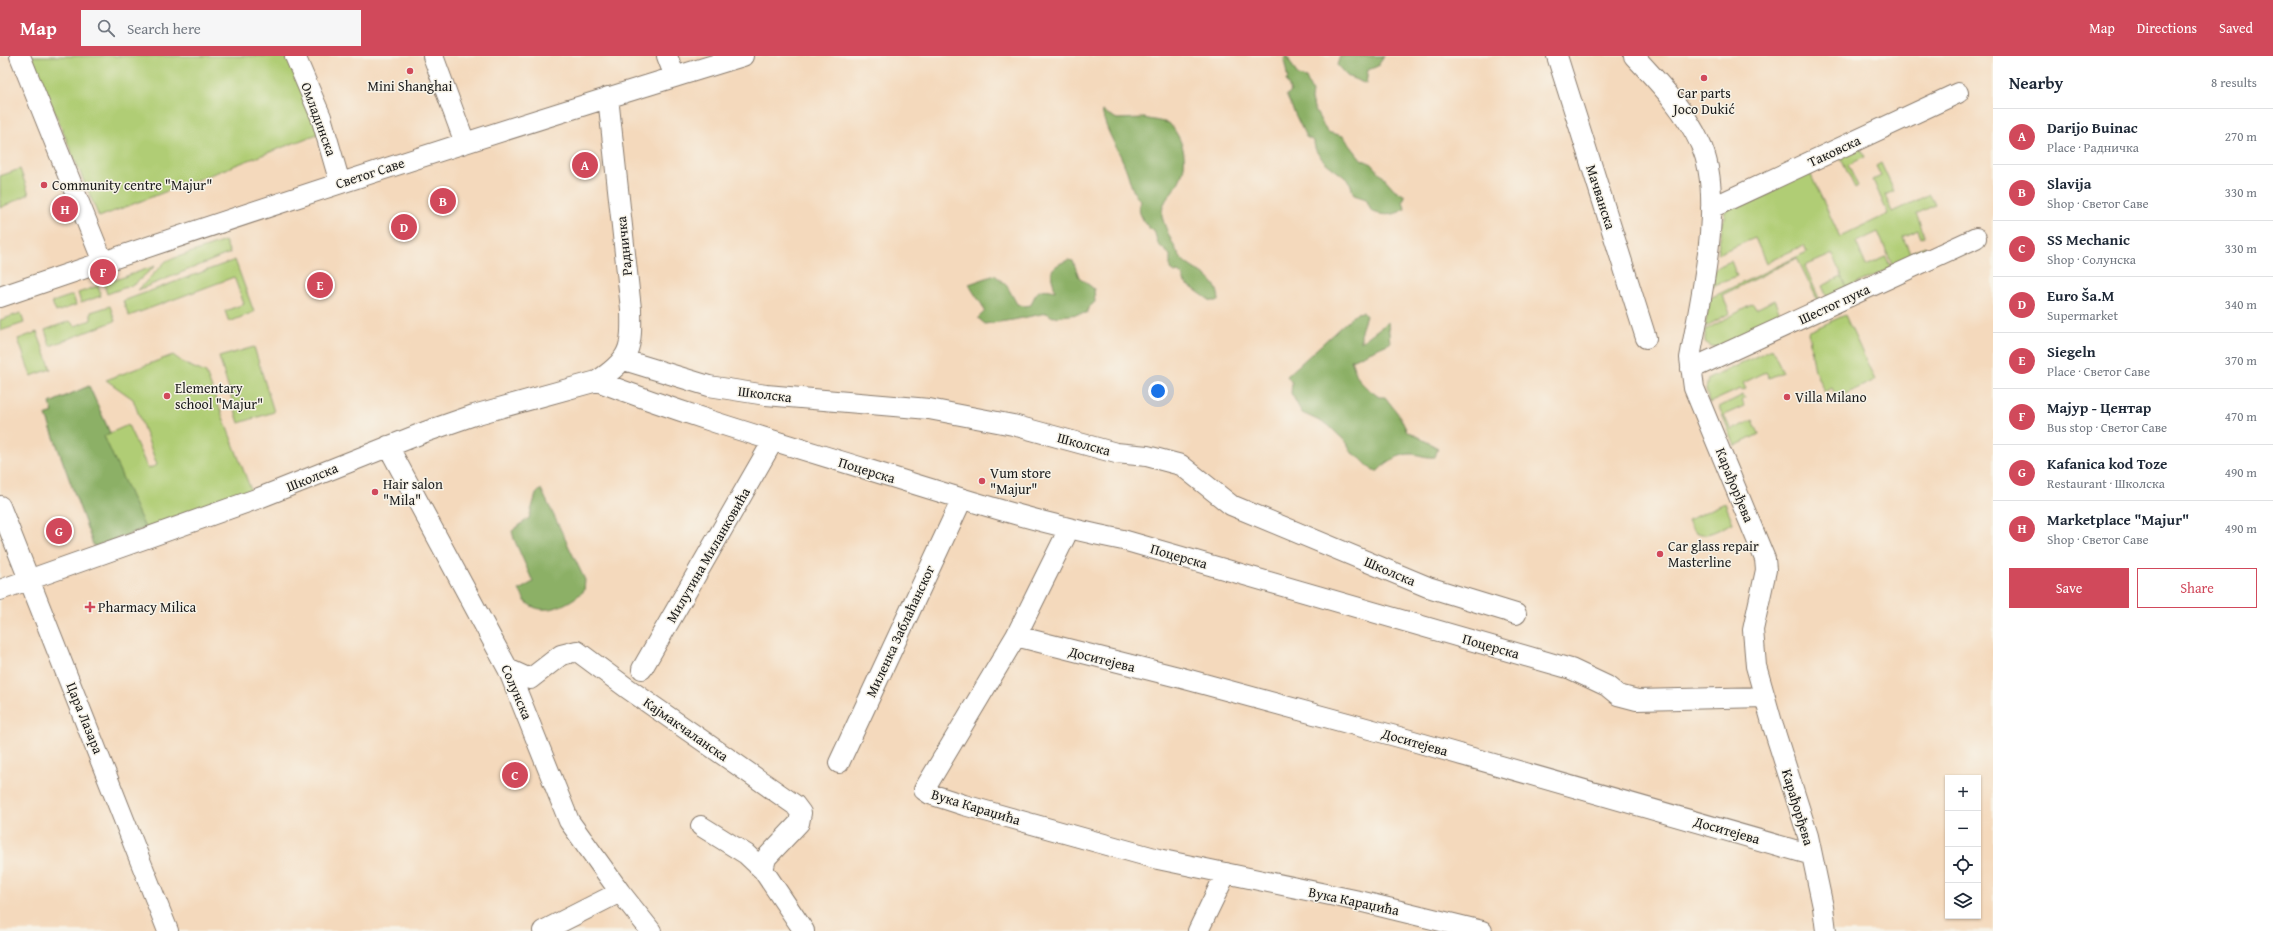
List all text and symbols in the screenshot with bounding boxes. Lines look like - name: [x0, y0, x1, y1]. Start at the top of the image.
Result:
- search box: [81, 10, 361, 46]
- text: Map: [20, 14, 57, 42]
- icon: search: [95, 17, 117, 39]
- text: Search here: [127, 18, 201, 39]
- text: Map: [2089, 18, 2115, 38]
- text: Directions: [2137, 18, 2197, 38]
- text: Saved: [2219, 18, 2253, 38]
- marker: Mini Shanghai: [405, 66, 415, 76]
- text: Nearby: [2009, 70, 2063, 95]
- marker: Car parts Joco Dukić: [1699, 73, 1709, 83]
- text: 8 results: [2211, 73, 2257, 92]
- place label: Mini Shanghai: [368, 76, 452, 96]
- street label: Омладинска: [296, 79, 342, 159]
- place label: Car parts Joco Dukić: [1671, 83, 1735, 119]
- text: Darijo Buinac: [2047, 117, 2138, 138]
- text: A: [2018, 127, 2026, 146]
- text: 270 m: [2225, 127, 2257, 146]
- street label: Таковска: [1804, 130, 1864, 172]
- text: Place · Радничка: [2047, 138, 2139, 157]
- pin: A: [572, 150, 598, 180]
- street label: Светог Саве: [333, 152, 408, 194]
- street label: Мачванска: [1581, 162, 1621, 232]
- text: Slavija: [2047, 173, 2092, 194]
- place label: Community centre "Majur": [52, 175, 212, 195]
- marker: Community centre "Majur": [39, 180, 49, 190]
- text: B: [2018, 183, 2026, 202]
- text: 330 m: [2225, 183, 2257, 202]
- pin: B: [430, 186, 456, 216]
- pin: H: [52, 194, 78, 224]
- text: Shop · Светог Саве: [2047, 194, 2149, 213]
- pin: D: [391, 212, 417, 242]
- street label: Радничка: [611, 215, 637, 277]
- text: SS Mechanic: [2047, 229, 2130, 250]
- text: C: [2018, 239, 2026, 258]
- text: 330 m: [2225, 239, 2257, 258]
- text: Shop · Солунска: [2047, 250, 2136, 269]
- pin: F: [90, 257, 116, 287]
- pin: E: [307, 270, 333, 300]
- street label: Шестог пука: [1795, 279, 1873, 329]
- text: Euro Ša.M: [2047, 285, 2114, 306]
- text: D: [2018, 295, 2026, 314]
- text: 340 m: [2225, 295, 2257, 314]
- text: Supermarket: [2047, 306, 2118, 325]
- text: Siegeln: [2047, 341, 2096, 362]
- text: E: [2019, 351, 2025, 370]
- text: 370 m: [2225, 351, 2257, 370]
- text: Place · Светог Саве: [2047, 362, 2150, 381]
- place label: Elementary school "Majur": [175, 378, 263, 414]
- street label: Школска: [737, 381, 793, 407]
- your location: [1148, 381, 1168, 401]
- place label: Villa Milano: [1795, 387, 1867, 407]
- marker: Elementary school "Majur": [162, 391, 172, 401]
- marker: Villa Milano: [1782, 392, 1792, 402]
- text: Мајур - Центар: [2047, 397, 2151, 418]
- text: F: [2019, 407, 2025, 426]
- text: 470 m: [2225, 407, 2257, 426]
- text: Bus stop · Светог Саве: [2047, 418, 2167, 437]
- street label: Школска: [1055, 427, 1113, 461]
- street label: Карађорђева: [1711, 445, 1759, 526]
- street label: Поцерска: [836, 452, 898, 488]
- text: Kafanica kod Toze: [2047, 453, 2167, 474]
- street label: Школска: [283, 457, 341, 496]
- place label: Vum store "Majur": [990, 463, 1051, 499]
- text: G: [2018, 463, 2026, 482]
- text: 490 m: [2225, 463, 2257, 482]
- place label: Hair salon "Mila": [383, 474, 443, 510]
- text: Restaurant · Школска: [2047, 474, 2165, 493]
- marker: Vum store "Majur": [977, 476, 987, 486]
- street label: Милутина Миланковића: [661, 483, 755, 626]
- marker: Hair salon "Mila": [370, 487, 380, 497]
- text: Marketplace "Majur": [2047, 509, 2189, 530]
- pin: G: [46, 516, 72, 546]
- text: H: [2017, 519, 2027, 538]
- text: 490 m: [2225, 519, 2257, 538]
- text: Shop · Светог Саве: [2047, 530, 2149, 549]
- place label: Car glass repair Masterline: [1668, 536, 1759, 572]
- street label: Поцерска: [1148, 538, 1210, 574]
- marker: Car glass repair Masterline: [1655, 549, 1665, 559]
- street label: Школска: [1361, 551, 1419, 591]
- street label: Миленка Заблаћанског: [861, 562, 939, 700]
- button: Save: [2009, 568, 2129, 608]
- button: Share: [2137, 568, 2257, 608]
- place label: Pharmacy Milica: [98, 597, 197, 617]
- marker: Pharmacy Milica: [85, 602, 95, 612]
- street label: Поцерска: [1460, 628, 1522, 664]
- street label: Доситејева: [1066, 641, 1138, 677]
- street label: Солунска: [496, 661, 538, 723]
- street label: Цара Лазара: [62, 679, 109, 757]
- street label: Кајмакчаланска: [639, 692, 733, 766]
- street label: Доситејева: [1379, 723, 1451, 761]
- pin: C: [502, 760, 528, 790]
- street label: Карађорђева: [1777, 766, 1819, 848]
- map controls: [1945, 775, 1981, 919]
- button: +: [1945, 775, 1981, 811]
- street label: Вука Караџића: [929, 784, 1023, 830]
- street label: Доситејева: [1691, 811, 1763, 849]
- button: −: [1945, 811, 1981, 847]
- button: locate: [1945, 847, 1981, 883]
- street label: Вука Караџића: [1307, 882, 1402, 920]
- button: layers: [1945, 883, 1981, 919]

